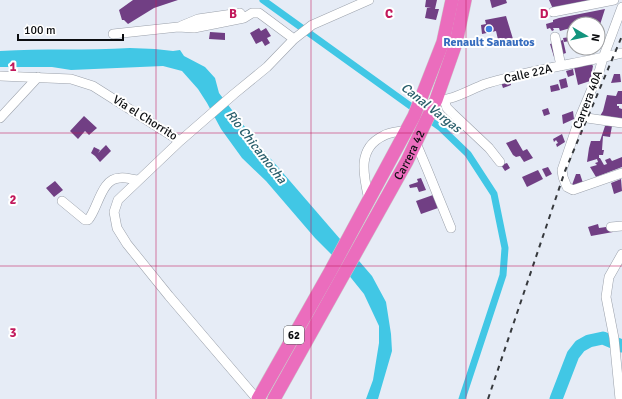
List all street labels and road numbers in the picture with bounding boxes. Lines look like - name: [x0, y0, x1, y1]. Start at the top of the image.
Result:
- street label: Calle 22A: [502, 61, 554, 87]
- street label: Carrera 40A: [570, 68, 606, 131]
- street label: Vía el Chorrito: [110, 92, 180, 144]
- street label: Carrera 42: [390, 128, 428, 183]
- road number: 62: [284, 326, 304, 344]

